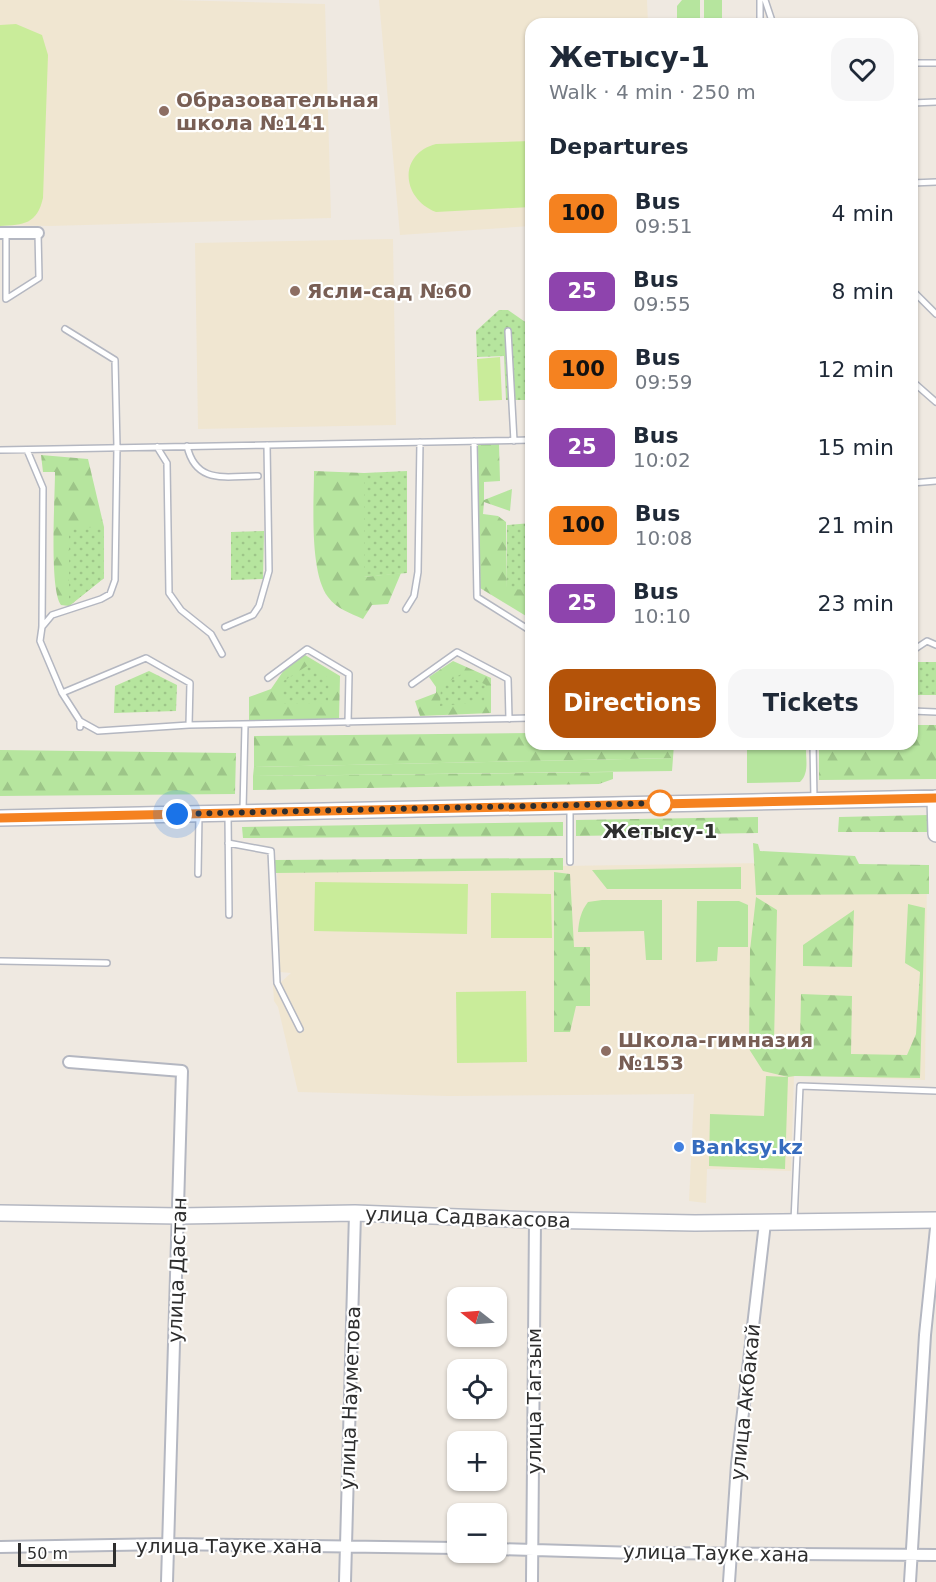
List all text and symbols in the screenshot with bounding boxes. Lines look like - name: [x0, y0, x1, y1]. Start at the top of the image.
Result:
- button: heart: [831, 38, 894, 101]
- text: Жетысу-1: [549, 41, 710, 74]
- text: Walk · 4 min · 250 m: [549, 80, 756, 104]
- place label: Образовательная школа №141: [176, 88, 379, 135]
- marker: Образовательная школа №141: [157, 104, 171, 118]
- text: Departures: [549, 134, 689, 159]
- text: Bus: [635, 189, 680, 214]
- text: 100: [561, 201, 605, 225]
- text: 4 min: [832, 201, 894, 226]
- text: 09:51: [635, 214, 692, 238]
- text: Bus: [633, 267, 679, 292]
- place label: Ясли-сад №60: [307, 279, 472, 303]
- text: 25: [567, 279, 597, 303]
- text: 8 min: [832, 279, 894, 304]
- marker: Ясли-сад №60: [288, 284, 302, 298]
- text: 09:55: [633, 292, 691, 316]
- text: Bus: [635, 345, 680, 370]
- text: 100: [561, 357, 605, 381]
- text: 12 min: [818, 357, 894, 382]
- text: 09:59: [635, 370, 692, 394]
- text: Bus: [633, 423, 679, 448]
- text: 25: [567, 435, 597, 459]
- text: 15 min: [818, 435, 894, 460]
- text: 10:02: [633, 448, 691, 472]
- text: Bus: [635, 501, 680, 526]
- text: 100: [561, 513, 605, 537]
- text: 21 min: [818, 513, 894, 538]
- text: 10:08: [635, 526, 692, 550]
- text: Bus: [633, 579, 679, 604]
- text: 25: [567, 591, 597, 615]
- text: 23 min: [818, 591, 894, 616]
- text: 10:10: [633, 604, 691, 628]
- button: Directions: [549, 669, 716, 738]
- button: Tickets: [728, 669, 894, 738]
- marker: Жетысу-1: [647, 790, 673, 816]
- your location: [162, 799, 192, 829]
- place label: Жетысу-1: [603, 819, 717, 843]
- place label: Школа-гимназия №153: [618, 1028, 813, 1075]
- marker: Школа-гимназия №153: [599, 1044, 613, 1058]
- place label: Banksy.kz: [691, 1135, 803, 1159]
- marker: Banksy.kz: [672, 1140, 686, 1154]
- street label: улица Дастан: [162, 1197, 192, 1343]
- street label: улица Садвакасова: [365, 1201, 571, 1233]
- north arrow: [447, 1287, 507, 1347]
- map controls: [447, 1287, 507, 1563]
- street label: улица Науметова: [335, 1305, 365, 1491]
- street label: улица Акбакай: [725, 1322, 765, 1482]
- street label: улица Тагзым: [522, 1328, 546, 1474]
- button: locate: [447, 1359, 507, 1419]
- button: +: [447, 1431, 507, 1491]
- button: −: [447, 1503, 507, 1563]
- street label: улица Тауке хана: [136, 1534, 322, 1558]
- street label: улица Тауке хана: [623, 1539, 809, 1567]
- scale bar: [18, 1540, 116, 1568]
- text: 50 m: [27, 1544, 68, 1563]

